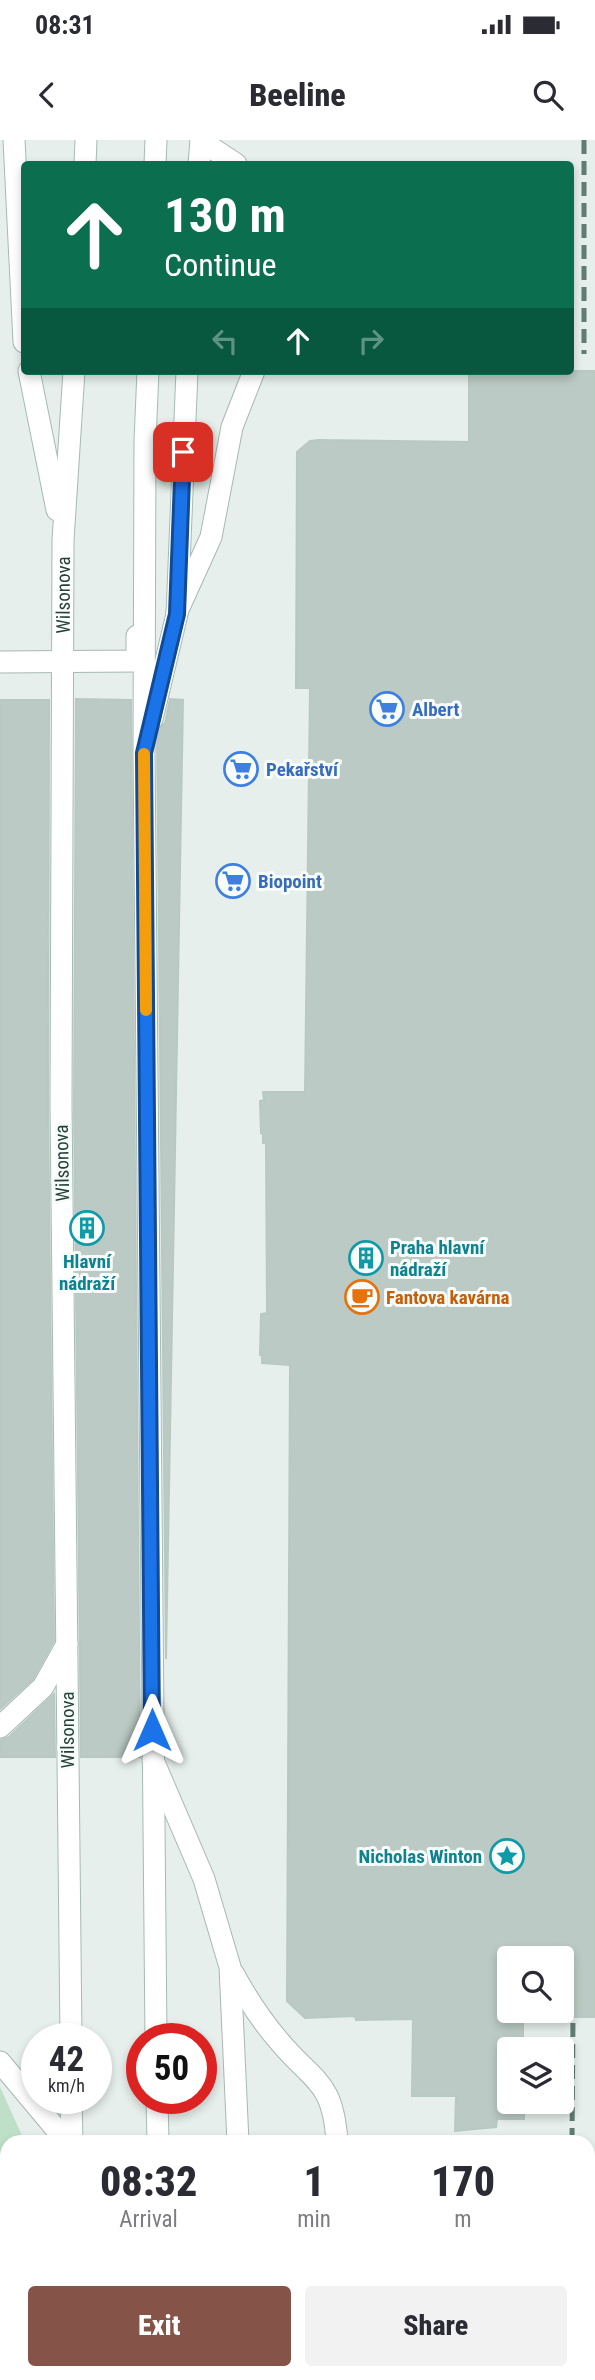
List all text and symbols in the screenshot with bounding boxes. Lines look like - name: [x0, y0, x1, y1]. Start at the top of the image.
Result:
- text: 08:31: [35, 10, 95, 40]
- icon: back: [28, 76, 66, 114]
- text: Beeline: [249, 76, 346, 114]
- icon: search: [529, 76, 567, 114]
- text: 130 m: [164, 187, 286, 244]
- icon: ahead: [49, 189, 140, 280]
- text: Continue: [164, 246, 276, 284]
- icon: left: [206, 322, 244, 360]
- icon: ahead: [279, 322, 317, 360]
- icon: right: [352, 322, 390, 360]
- pin: [153, 422, 213, 482]
- icon: arrive: [164, 433, 202, 471]
- street label: Wilsonova: [51, 556, 74, 634]
- supermarket icon: Albert: [368, 690, 406, 728]
- place label: Albert: [412, 698, 459, 721]
- supermarket icon: Pekařství: [222, 750, 260, 788]
- place label: Pekařství: [266, 758, 339, 781]
- supermarket icon: Biopoint: [214, 862, 252, 900]
- place label: Biopoint: [258, 870, 322, 893]
- street label: Wilsonova: [50, 1124, 74, 1202]
- building icon: Hlavní nádraží: [68, 1209, 106, 1247]
- place label: Praha hlavní nádraží: [390, 1236, 485, 1281]
- building icon: Praha hlavní nádraží: [347, 1239, 385, 1277]
- place label: Hlavní nádraží: [59, 1250, 116, 1295]
- cafe icon: Fantova kavárna: [343, 1278, 381, 1316]
- place label: Fantova kavárna: [386, 1286, 509, 1309]
- street label: Wilsonova: [56, 1691, 79, 1769]
- position arrow: [115, 1693, 189, 1767]
- place icon: Nicholas Winton: [488, 1837, 526, 1875]
- place label: Nicholas Winton: [359, 1845, 482, 1868]
- map controls: [497, 1946, 574, 2114]
- button: search: [497, 1946, 574, 2023]
- speed limit sign: 50: [126, 2023, 217, 2114]
- button: layers: [497, 2037, 574, 2114]
- text: 42: [49, 2039, 84, 2080]
- text: km/h: [48, 2075, 85, 2096]
- text: 08:32: [100, 2157, 197, 2206]
- text: 1: [303, 2157, 325, 2206]
- text: 170: [431, 2157, 495, 2206]
- text: Arrival: [119, 2206, 178, 2233]
- text: min: [297, 2206, 331, 2233]
- text: m: [454, 2206, 472, 2233]
- button: Exit: [28, 2286, 291, 2366]
- button: Share: [305, 2286, 567, 2366]

